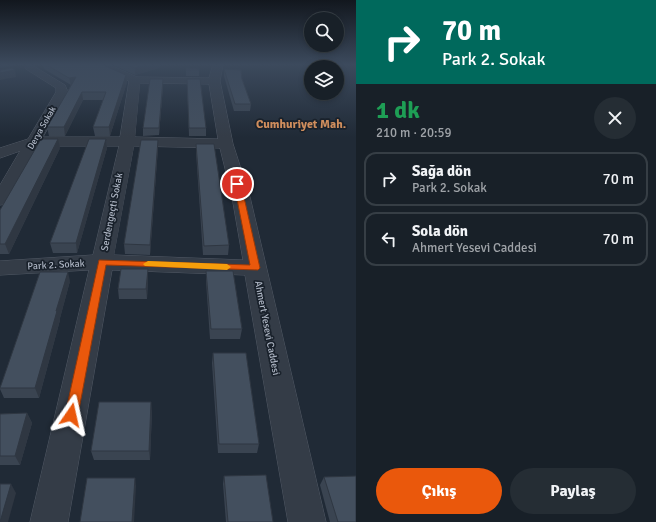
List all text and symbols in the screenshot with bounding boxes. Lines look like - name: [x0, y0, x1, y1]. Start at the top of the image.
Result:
- map controls: [304, 12, 344, 100]
- button: search: [304, 12, 344, 52]
- text: 70 m: [442, 14, 501, 48]
- icon: right: [376, 16, 428, 68]
- text: Park 2. Sokak: [442, 48, 546, 70]
- button: layers: [304, 60, 344, 100]
- text: 1 dk: [376, 95, 420, 125]
- button: close: [594, 97, 636, 139]
- street label: Derya Sokak: [25, 104, 59, 151]
- district label: Cumhuriyet Mah.: [256, 117, 346, 132]
- text: 210 m · 20:59: [376, 125, 452, 141]
- text: Sağa dön: [412, 162, 471, 180]
- pin: [220, 167, 254, 201]
- icon: right: [378, 168, 400, 190]
- text: 70 m: [603, 170, 634, 188]
- street label: Serdengeçti Sokak: [99, 172, 125, 252]
- icon: arrive: [226, 173, 248, 195]
- text: Park 2. Sokak: [412, 180, 487, 196]
- text: Sola dön: [412, 222, 468, 240]
- icon: left: [378, 228, 400, 250]
- text: 70 m: [603, 230, 634, 248]
- text: Ahmert Yesevi Caddesi: [412, 240, 537, 256]
- street label: Park 2. Sokak: [27, 258, 85, 272]
- street label: Ahmert Yesevi Caddesi: [252, 280, 282, 376]
- position arrow: [50, 394, 92, 436]
- button: Çıkış: [376, 468, 502, 514]
- button: Paylaş: [510, 468, 636, 514]

